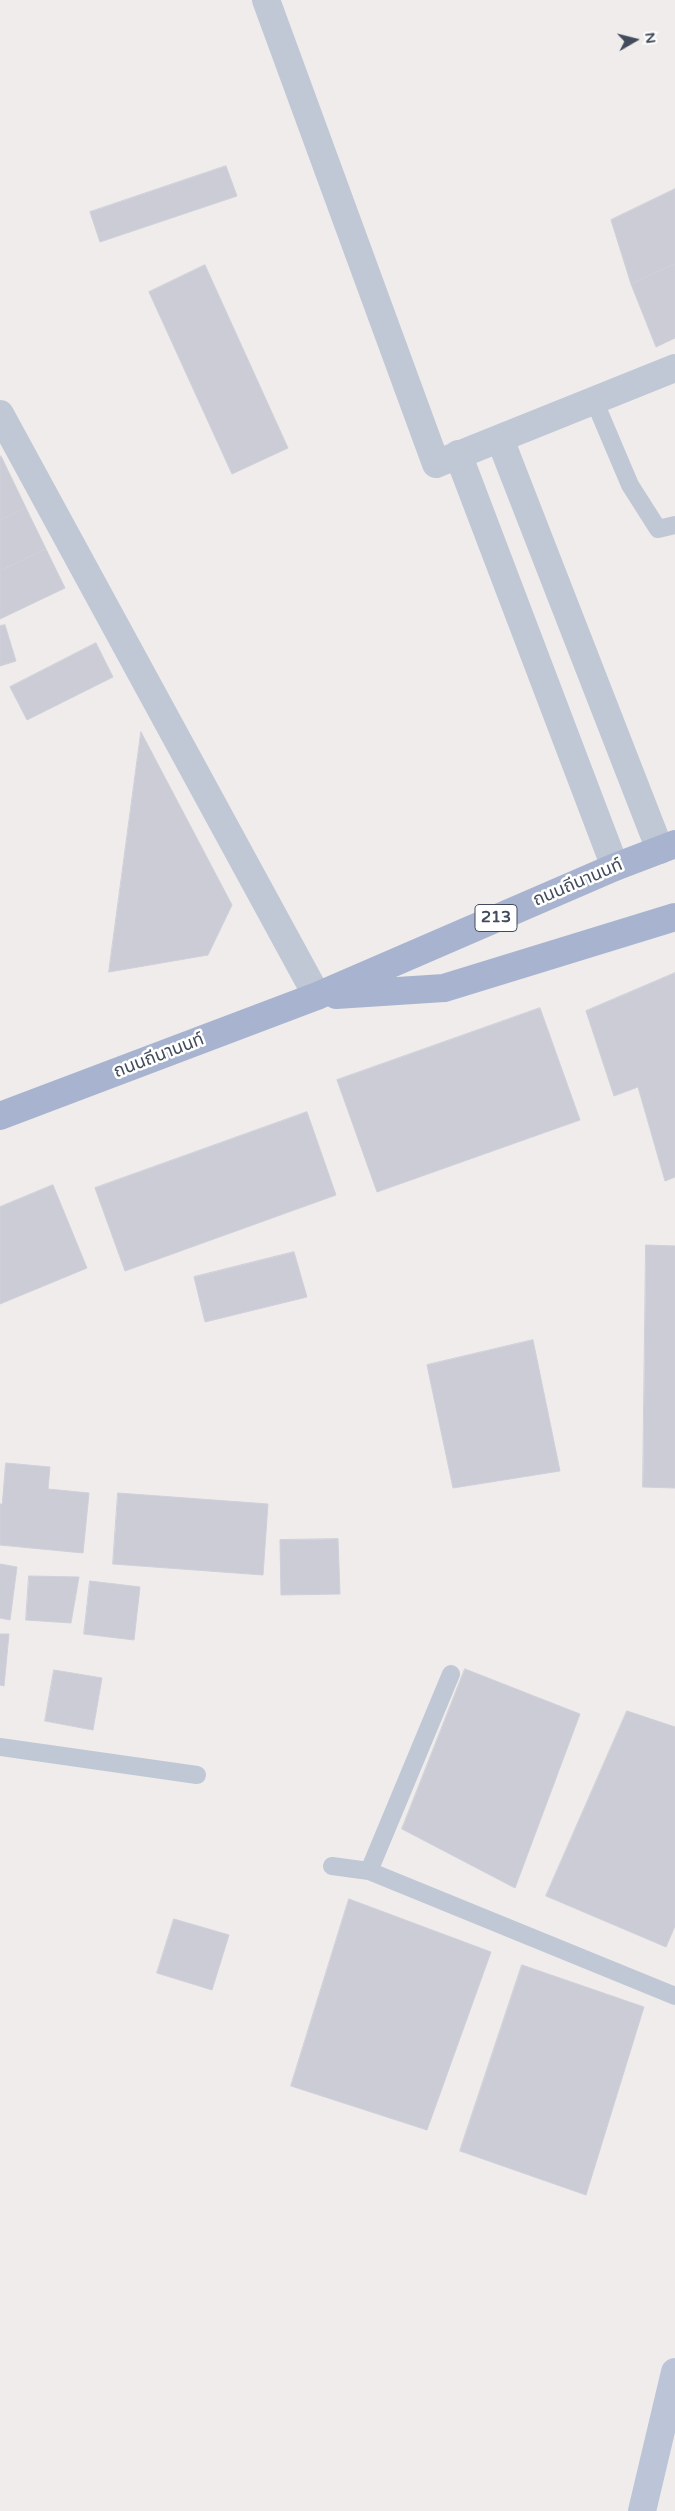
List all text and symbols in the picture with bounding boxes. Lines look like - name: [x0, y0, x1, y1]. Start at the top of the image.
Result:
- north arrow: [610, 15, 660, 65]
- text: N: [641, 31, 660, 45]
- street label: ถนนถีนานนท์: [530, 854, 626, 912]
- road number: 213: [475, 904, 517, 931]
- street label: ถนนถีนานนท์: [111, 1029, 207, 1083]

